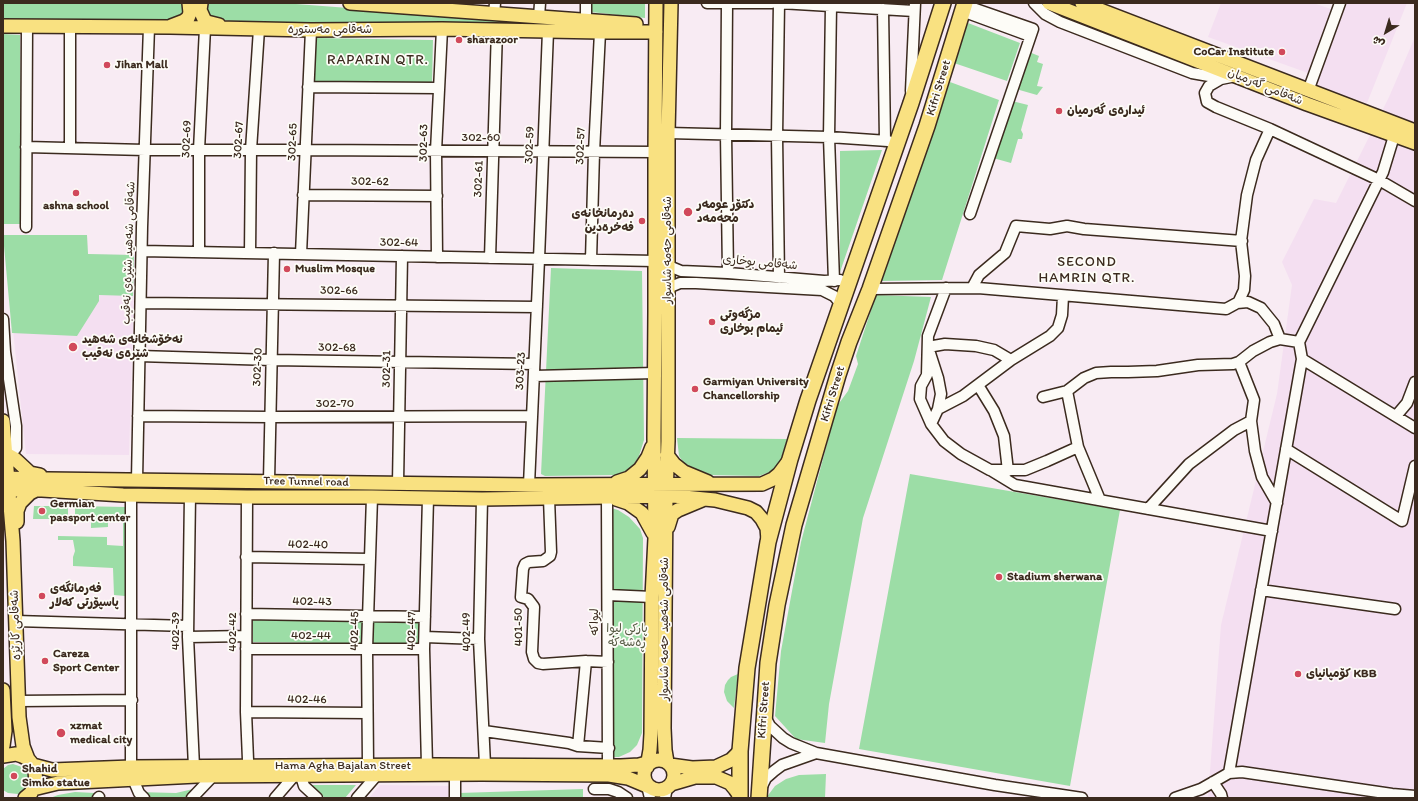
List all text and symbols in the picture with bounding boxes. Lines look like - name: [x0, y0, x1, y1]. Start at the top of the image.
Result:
- north arrow: [1366, 12, 1406, 52]
- street label: شەقامی مەستورە: [288, 23, 372, 37]
- place label: sharazoor: [467, 33, 518, 47]
- text: ش: [1370, 33, 1387, 51]
- marker: sharazoor: [454, 35, 464, 45]
- place label: CoCar Institute: [1194, 45, 1274, 59]
- marker: CoCar Institute: [1277, 47, 1287, 57]
- district label: RAPARIN QTR.: [327, 52, 429, 68]
- place label: Jihan Mall: [115, 58, 168, 72]
- street label: Kifri Street: [924, 58, 954, 118]
- marker: Jihan Mall: [102, 60, 112, 70]
- street label: شەقامی گەرمیان: [1225, 65, 1305, 109]
- place label: ئیدارەی گەرمیان: [1067, 104, 1145, 118]
- marker: ئیدارەی گەرمیان: [1054, 106, 1064, 116]
- street label: 302-69: [179, 120, 195, 158]
- street label: 302-67: [231, 121, 247, 159]
- street label: 302-65: [285, 123, 301, 161]
- street label: 302-63: [416, 124, 432, 162]
- street label: 302-59: [522, 126, 538, 164]
- street label: 302-57: [573, 127, 589, 165]
- street label: 302-60: [462, 131, 500, 145]
- street label: 302-61: [471, 160, 487, 198]
- street label: 302-62: [351, 174, 389, 190]
- street label: شەقامی شەهید شێرەی نەقیب: [119, 181, 139, 325]
- marker: ashna school: [71, 188, 81, 198]
- street label: شەقامی حەمە شاسوار: [661, 196, 675, 304]
- place label: دکتۆر عومەر محەمەد: [697, 198, 754, 226]
- place label: ashna school: [43, 199, 109, 213]
- marker: دکتۆر عومەر محەمەد: [682, 206, 694, 218]
- place label: دەرمانخانەی فەخرەدین: [571, 207, 634, 235]
- marker: دەرمانخانەی فەخرەدین: [637, 216, 647, 226]
- street label: 302-64: [380, 235, 418, 251]
- street label: شەقامی بوخاری: [722, 253, 798, 273]
- district label: SECOND HAMRIN QTR.: [1039, 254, 1135, 286]
- place label: Muslim Mosque: [295, 262, 375, 276]
- marker: Muslim Mosque: [282, 264, 292, 274]
- street label: 302-66: [320, 283, 358, 299]
- place label: مزگەوتی ئیمام بوخاری: [720, 308, 783, 336]
- marker: مزگەوتی ئیمام بوخاری: [707, 317, 717, 327]
- place label: نەخۆشخانەی شەهید شێرەی نەقیب: [82, 333, 183, 361]
- street label: 302-68: [318, 340, 356, 356]
- marker: نەخۆشخانەی شەهید شێرەی نەقیب: [67, 341, 79, 353]
- street label: 302-30: [250, 347, 266, 387]
- street label: 302-31: [379, 350, 395, 388]
- street label: 303-23: [513, 352, 529, 390]
- street label: Kifri Street: [818, 364, 848, 424]
- place label: Garmiyan University Chancellorship: [703, 375, 809, 403]
- marker: Garmiyan University Chancellorship: [690, 384, 700, 394]
- street label: 302-70: [316, 397, 354, 411]
- street label: Tree Tunnel road: [263, 474, 349, 490]
- place label: Germian passport center: [50, 497, 130, 525]
- marker: Germian passport center: [37, 506, 47, 516]
- street label: 402-40: [288, 537, 328, 553]
- street label: شەقامی شەهید حەمە شاسوار: [658, 557, 672, 701]
- place label: Stadium sherwana: [1007, 570, 1102, 584]
- marker: Stadium sherwana: [994, 572, 1004, 582]
- place label: فەرمانگەی پاسپۆرتی کەلار: [50, 582, 119, 610]
- street label: شەقامی کارێزە: [8, 590, 24, 660]
- marker: فەرمانگەی پاسپۆرتی کەلار: [37, 591, 47, 601]
- street label: 402-43: [292, 594, 332, 610]
- street label: 401-50: [511, 608, 527, 646]
- street label: لیواکە: [588, 608, 602, 636]
- street label: 402-45: [347, 611, 363, 651]
- street label: 402-47: [404, 611, 420, 651]
- street label: 402-39: [169, 612, 183, 650]
- street label: 402-42: [226, 612, 240, 652]
- street label: 402-49: [459, 612, 475, 652]
- park label: پارکی لیوا ڕەشەکە: [606, 622, 648, 650]
- street label: 402-44: [291, 629, 331, 643]
- place label: Careza Sport Center: [53, 647, 119, 675]
- marker: Careza Sport Center: [40, 656, 50, 666]
- place label: کۆمپانیای KBB: [1306, 667, 1377, 681]
- marker: کۆمپانیای KBB: [1293, 669, 1303, 679]
- street label: Kifri Street: [755, 681, 773, 739]
- street label: 402-46: [287, 692, 327, 708]
- place label: xzmat medical city: [70, 719, 132, 747]
- marker: xzmat medical city: [55, 727, 67, 739]
- street label: Hama Agha Bajalan Street: [275, 759, 411, 773]
- place label: Shahid Simko statue: [22, 762, 90, 790]
- marker: Shahid Simko statue: [9, 771, 19, 781]

